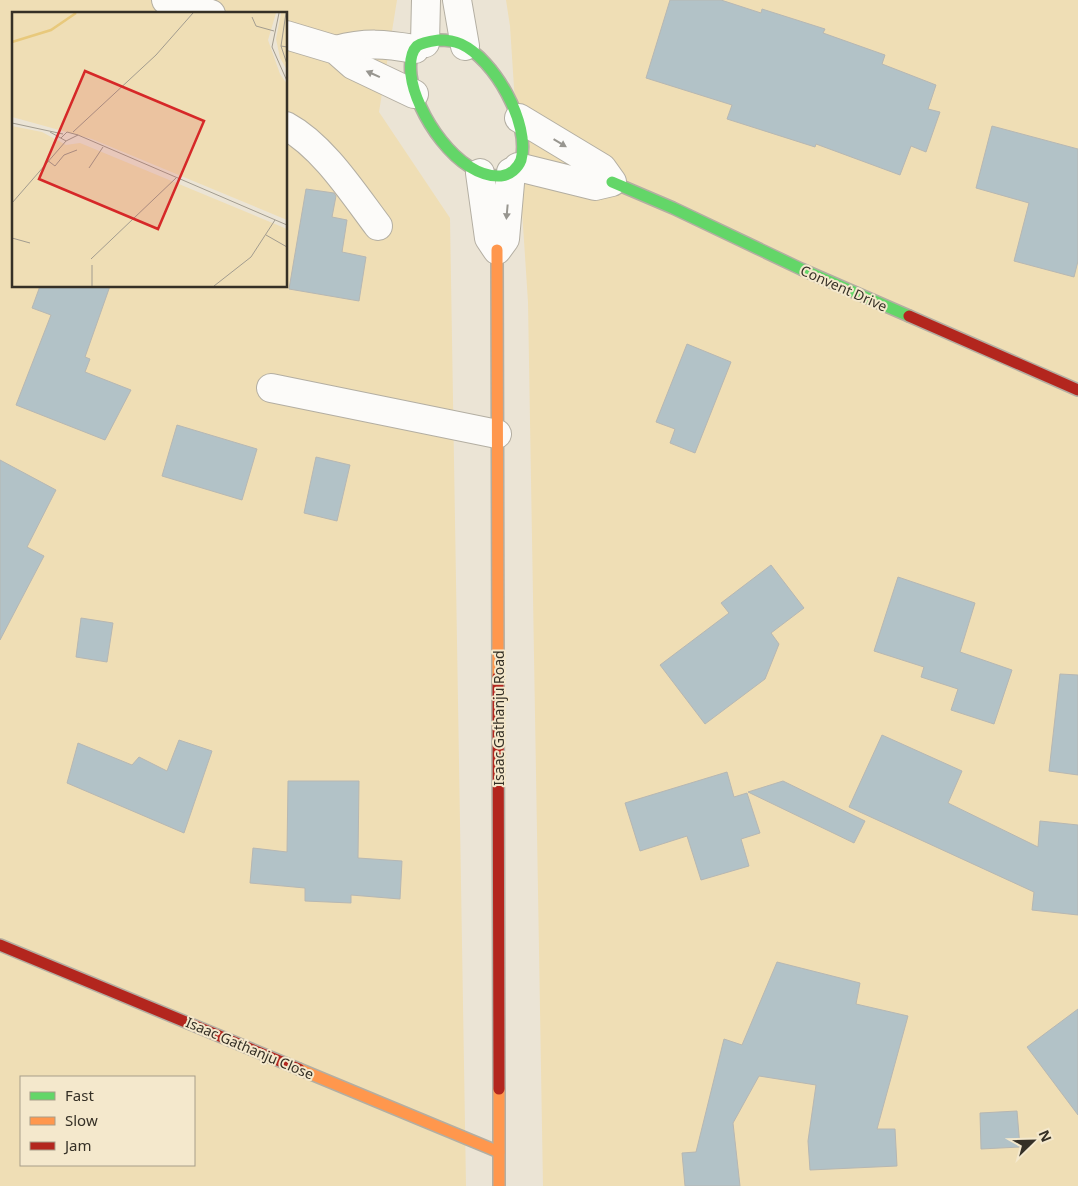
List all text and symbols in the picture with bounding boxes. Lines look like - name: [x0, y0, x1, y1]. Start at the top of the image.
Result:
- inset map: [12, 12, 288, 288]
- one-way arrow: [366, 70, 381, 79]
- one-way arrow: [554, 139, 567, 148]
- one-way arrow: [503, 205, 511, 221]
- street label: Convent Drive: [798, 260, 890, 316]
- street label: Isaac Gathanju Road: [489, 650, 508, 786]
- street label: Isaac Gathanju Close: [183, 1012, 317, 1084]
- legend: [20, 1076, 195, 1166]
- text: Fast: [65, 1085, 94, 1105]
- text: Slow: [65, 1110, 98, 1130]
- north arrow: [1008, 1116, 1058, 1166]
- text: N: [1034, 1127, 1056, 1145]
- text: Jam: [63, 1135, 92, 1155]

